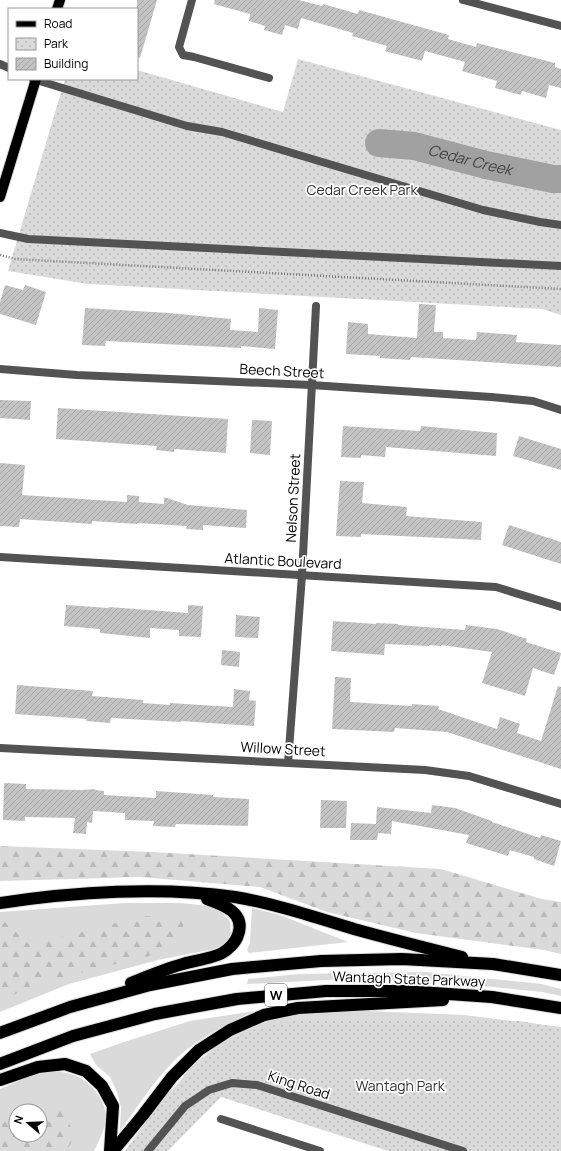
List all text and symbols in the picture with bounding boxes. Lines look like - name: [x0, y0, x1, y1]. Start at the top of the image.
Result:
- legend: [8, 8, 138, 80]
- text: Road: [44, 15, 72, 32]
- text: Park: [44, 35, 69, 52]
- text: Building: [44, 55, 88, 72]
- water label: Cedar Creek: [426, 139, 517, 181]
- park label: Cedar Creek Park: [306, 180, 419, 199]
- street label: Beech Street: [239, 359, 325, 382]
- street label: Nelson Street: [281, 453, 304, 543]
- street label: Atlantic Boulevard: [224, 548, 342, 573]
- street label: Willow Street: [240, 737, 326, 760]
- street label: Wantagh State Parkway: [332, 966, 486, 991]
- road number: W: [265, 984, 287, 1006]
- street label: King Road: [266, 1066, 333, 1103]
- park label: Wantagh Park: [355, 1076, 446, 1095]
- north arrow: [8, 1103, 48, 1143]
- text: N: [10, 1113, 26, 1126]

